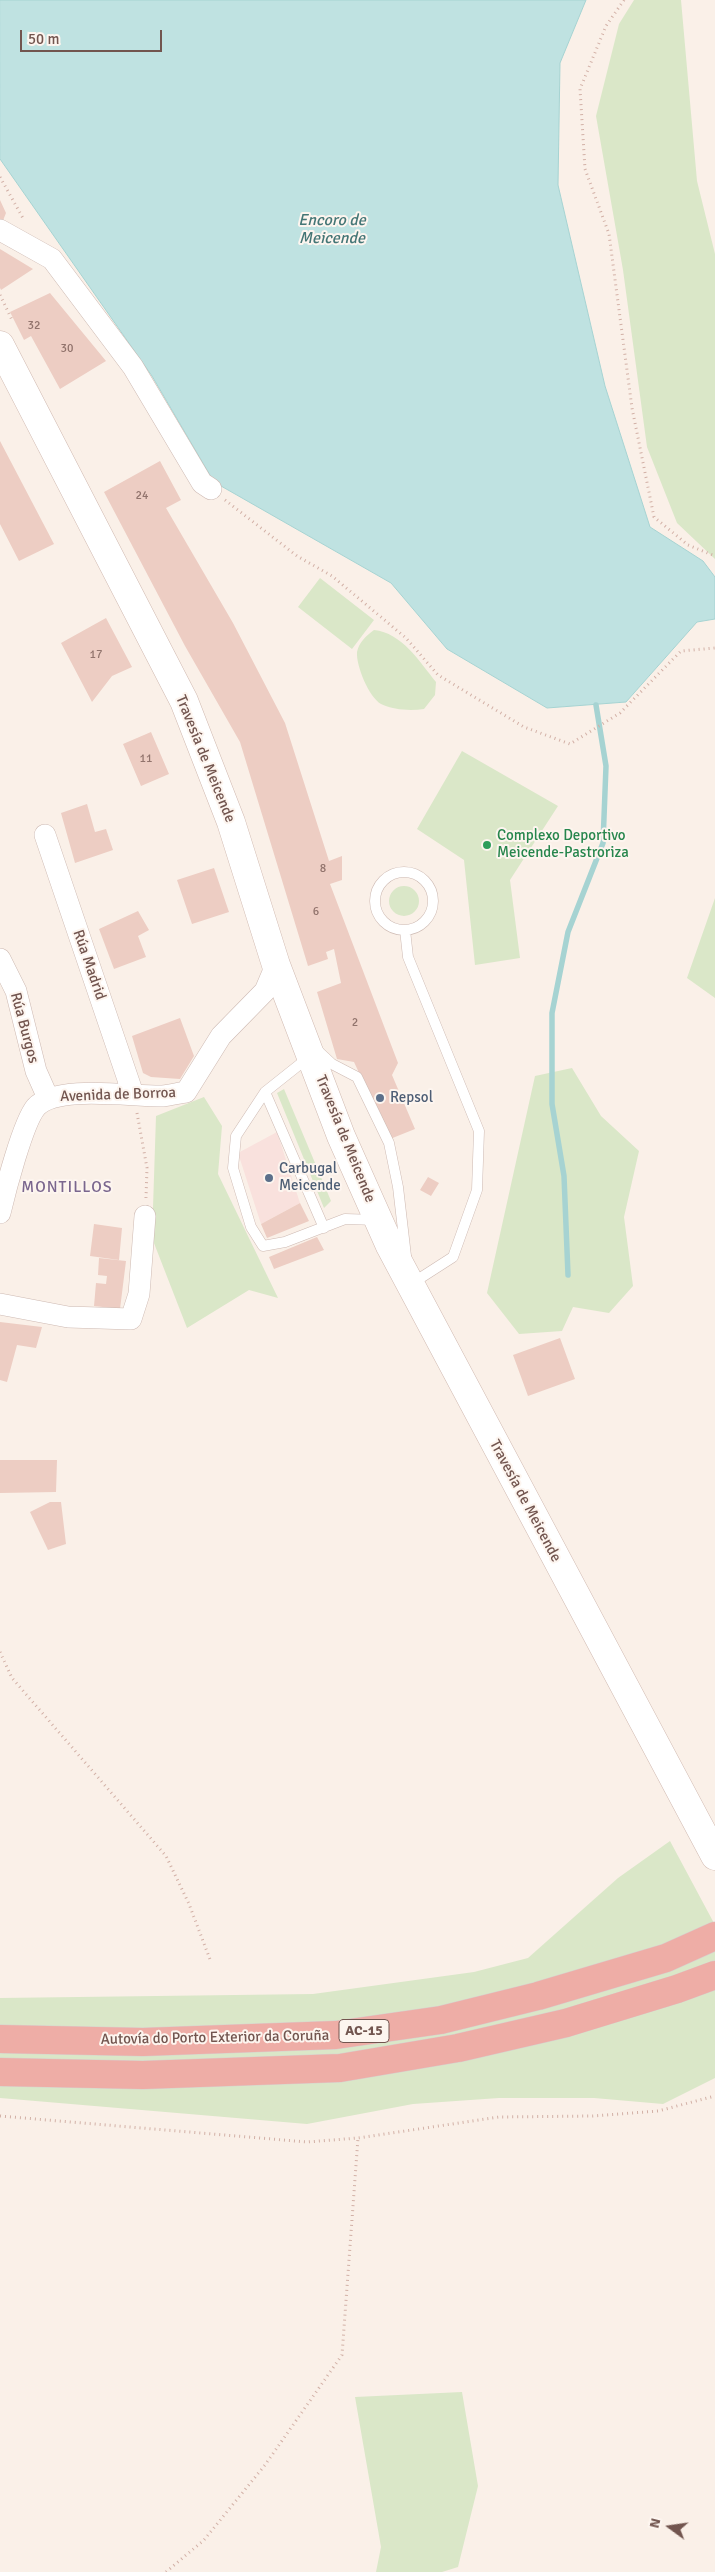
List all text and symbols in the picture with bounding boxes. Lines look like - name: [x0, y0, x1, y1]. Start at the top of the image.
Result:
- scale bar: [22, 20, 165, 52]
- text: 50 m: [28, 30, 59, 48]
- water label: Encoro de Meicende: [298, 211, 366, 249]
- house number: 32: [28, 319, 40, 333]
- house number: 30: [61, 342, 73, 356]
- house number: 24: [136, 489, 148, 503]
- house number: 17: [90, 648, 102, 662]
- street label: Travesía de Meicende: [171, 693, 239, 825]
- house number: 11: [140, 752, 152, 766]
- place label: Complexo Deportivo Meicende-Pastroriza: [497, 827, 629, 862]
- marker: Complexo Deportivo Meicende-Pastroriza: [481, 839, 493, 851]
- house number: 8: [320, 862, 326, 876]
- house number: 6: [313, 905, 319, 919]
- street label: Rúa Madrid: [69, 927, 109, 1003]
- street label: Rúa Burgos: [6, 991, 42, 1065]
- house number: 2: [352, 1016, 358, 1030]
- street label: Travesía de Meicende: [311, 1073, 379, 1205]
- street label: Avenida de Borroa: [60, 1084, 176, 1106]
- place label: Repsol: [390, 1089, 433, 1107]
- marker: Repsol: [374, 1092, 386, 1104]
- place label: Carbugal Meicende: [279, 1160, 341, 1195]
- marker: Carbugal Meicende: [263, 1172, 275, 1184]
- district label: MONTILLOS: [20, 1178, 114, 1198]
- street label: Travesía de Meicende: [485, 1437, 565, 1565]
- road number: AC-15: [339, 2020, 389, 2042]
- street label: Autovía do Porto Exterior da Coruña: [101, 2027, 329, 2049]
- north arrow: [645, 2502, 695, 2552]
- text: N: [646, 2516, 664, 2530]

